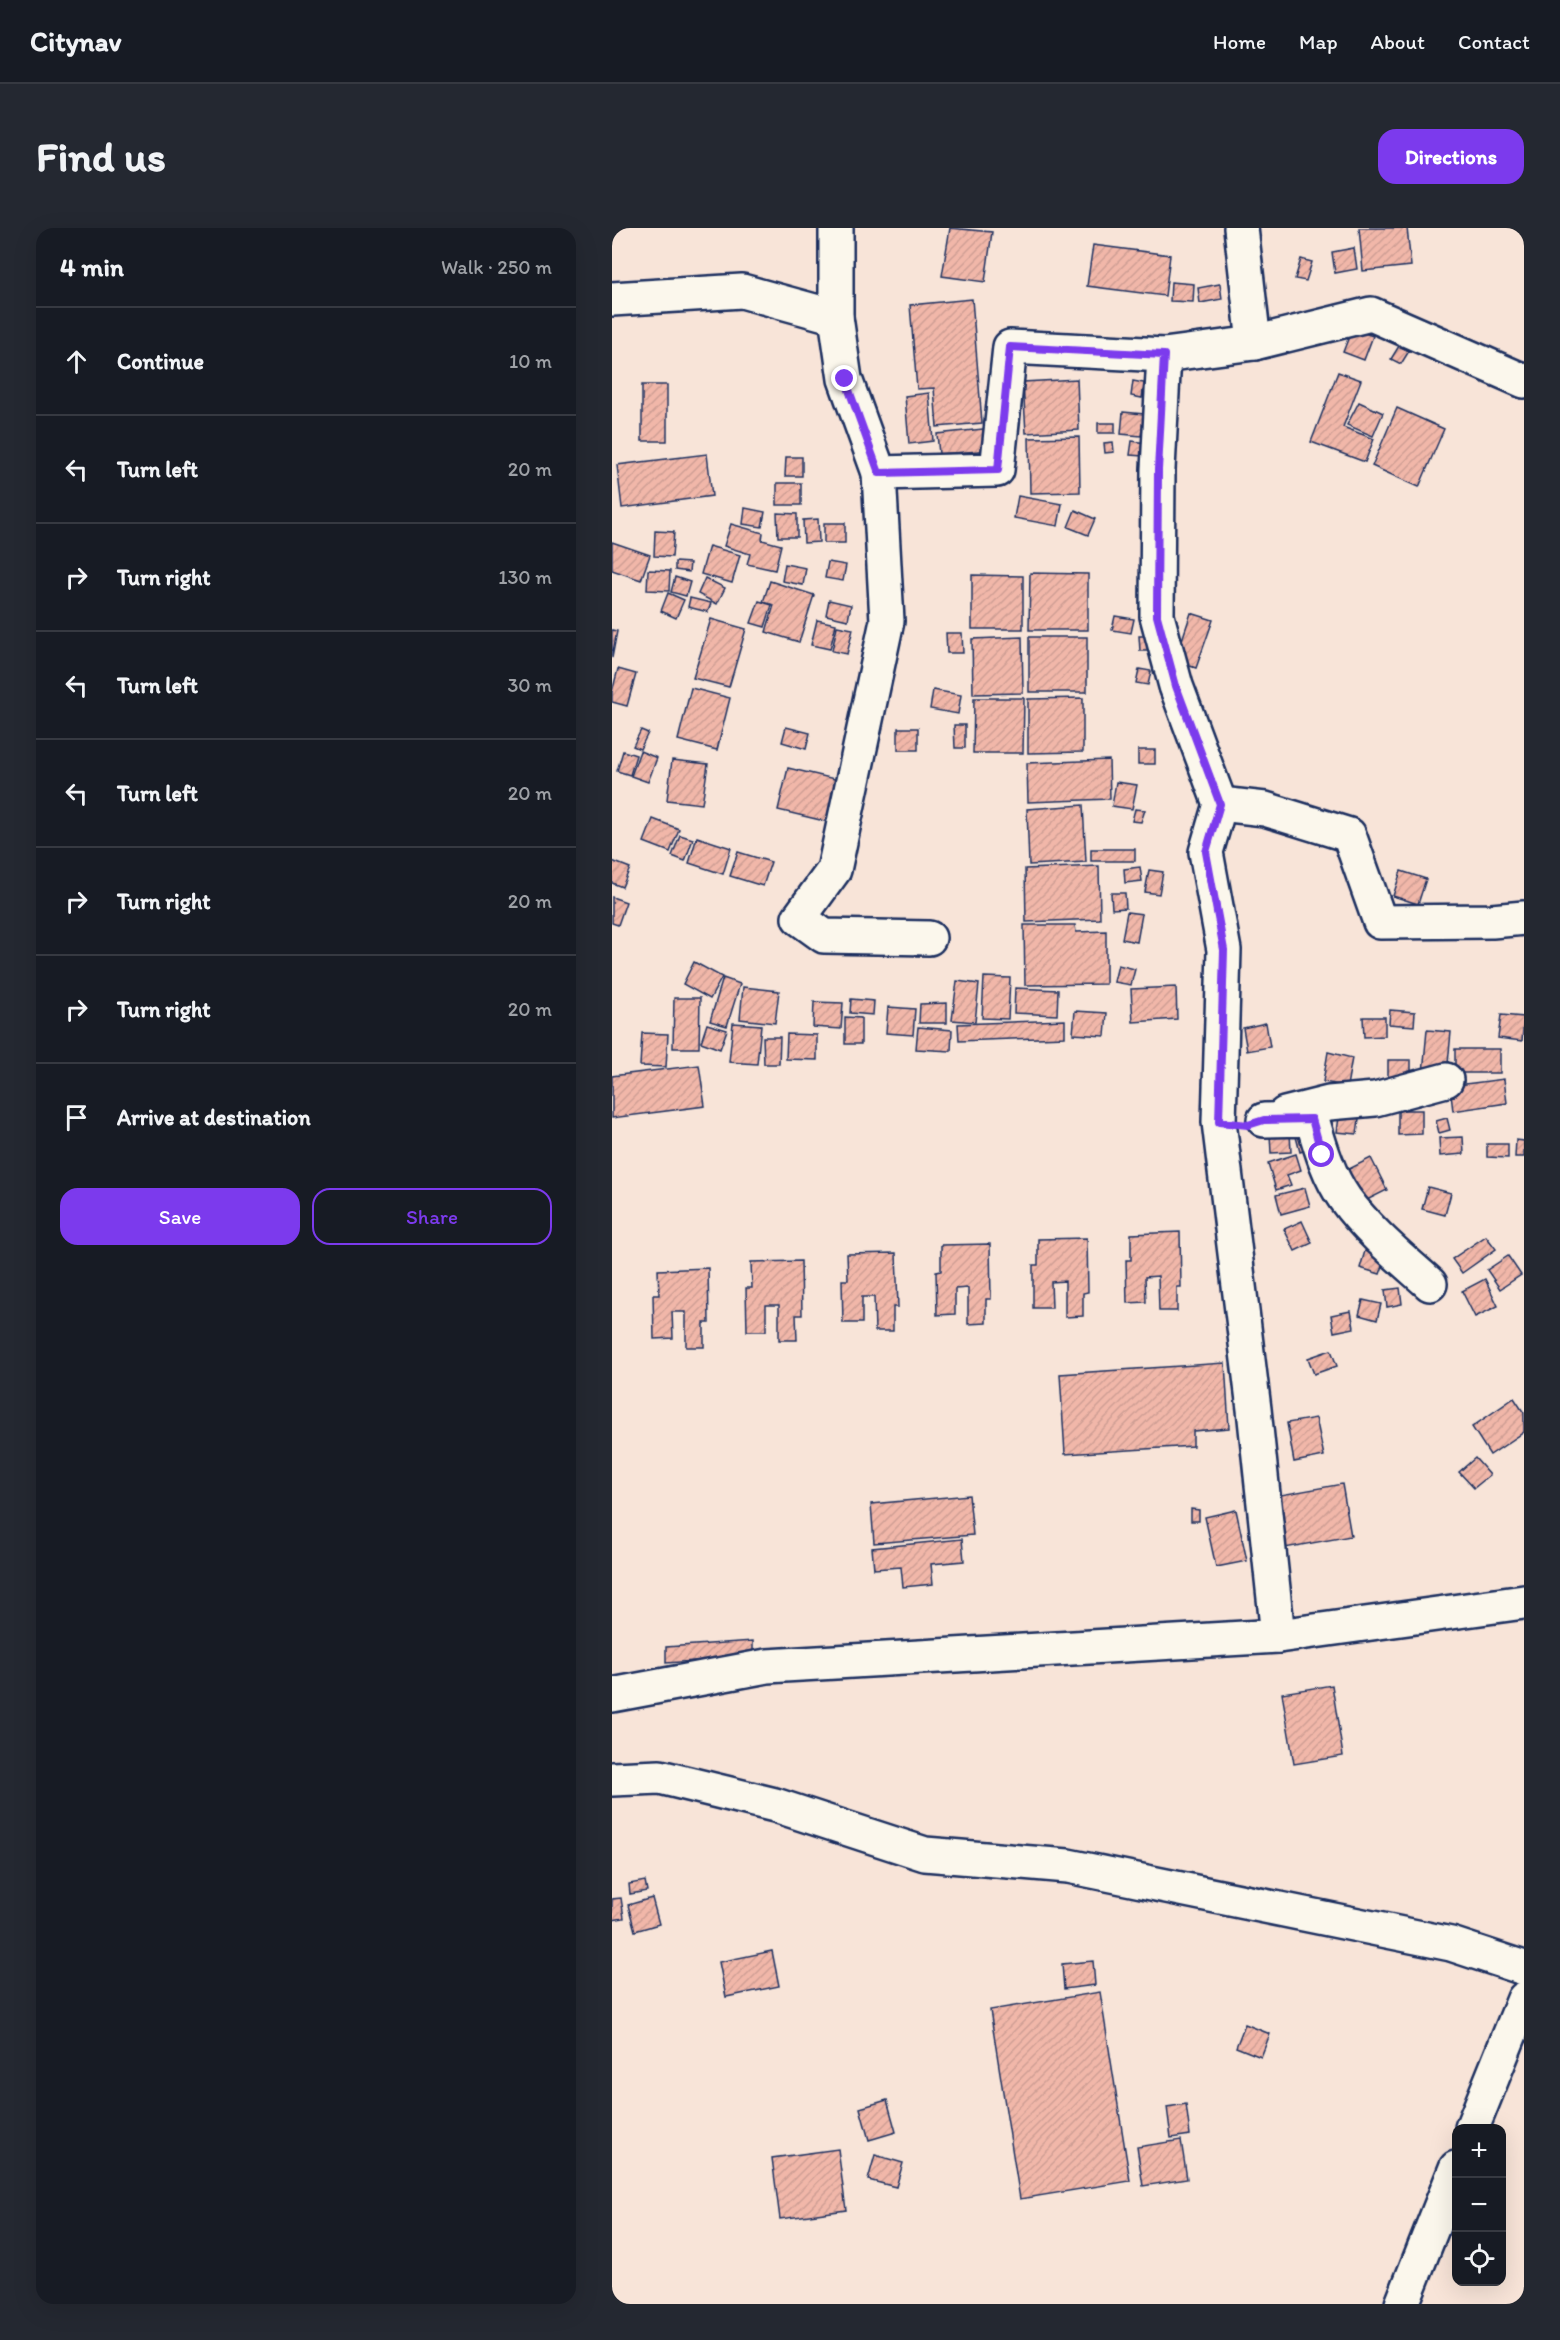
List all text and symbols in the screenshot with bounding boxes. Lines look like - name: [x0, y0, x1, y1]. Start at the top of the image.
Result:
- text: Citynav: [30, 24, 121, 58]
- text: Home: [1213, 29, 1266, 54]
- text: Map: [1299, 29, 1338, 54]
- text: About: [1371, 29, 1425, 54]
- text: Contact: [1458, 29, 1530, 54]
- button: Directions: [1378, 129, 1524, 184]
- text: Find us: [36, 131, 166, 182]
- text: 4 min: [60, 251, 124, 283]
- text: Walk · 250 m: [441, 255, 552, 279]
- icon: ahead: [60, 345, 93, 378]
- text: Continue: [117, 348, 204, 375]
- text: 10 m: [509, 349, 552, 373]
- route end: [831, 365, 857, 391]
- icon: left: [60, 453, 93, 486]
- text: Turn left: [117, 456, 198, 483]
- text: 20 m: [508, 457, 552, 481]
- icon: right: [60, 561, 93, 594]
- text: Turn right: [117, 564, 211, 591]
- text: 130 m: [498, 565, 552, 589]
- icon: left: [60, 669, 93, 702]
- text: Turn left: [117, 672, 198, 699]
- text: 30 m: [507, 673, 552, 697]
- icon: left: [60, 777, 93, 810]
- text: Turn left: [117, 780, 198, 807]
- text: 20 m: [508, 781, 552, 805]
- icon: right: [60, 885, 93, 918]
- text: Turn right: [117, 888, 211, 915]
- text: 20 m: [508, 889, 552, 913]
- icon: right: [60, 993, 93, 1026]
- text: Turn right: [117, 996, 211, 1023]
- text: 20 m: [508, 997, 552, 1021]
- icon: arrive: [60, 1101, 93, 1134]
- text: Arrive at destination: [117, 1104, 311, 1131]
- route start: [1308, 1141, 1334, 1167]
- button: Save: [60, 1188, 300, 1245]
- button: Share: [312, 1188, 552, 1245]
- map controls: [1452, 2124, 1506, 2286]
- button: +: [1452, 2124, 1506, 2178]
- button: −: [1452, 2178, 1506, 2232]
- button: locate: [1452, 2232, 1506, 2286]

